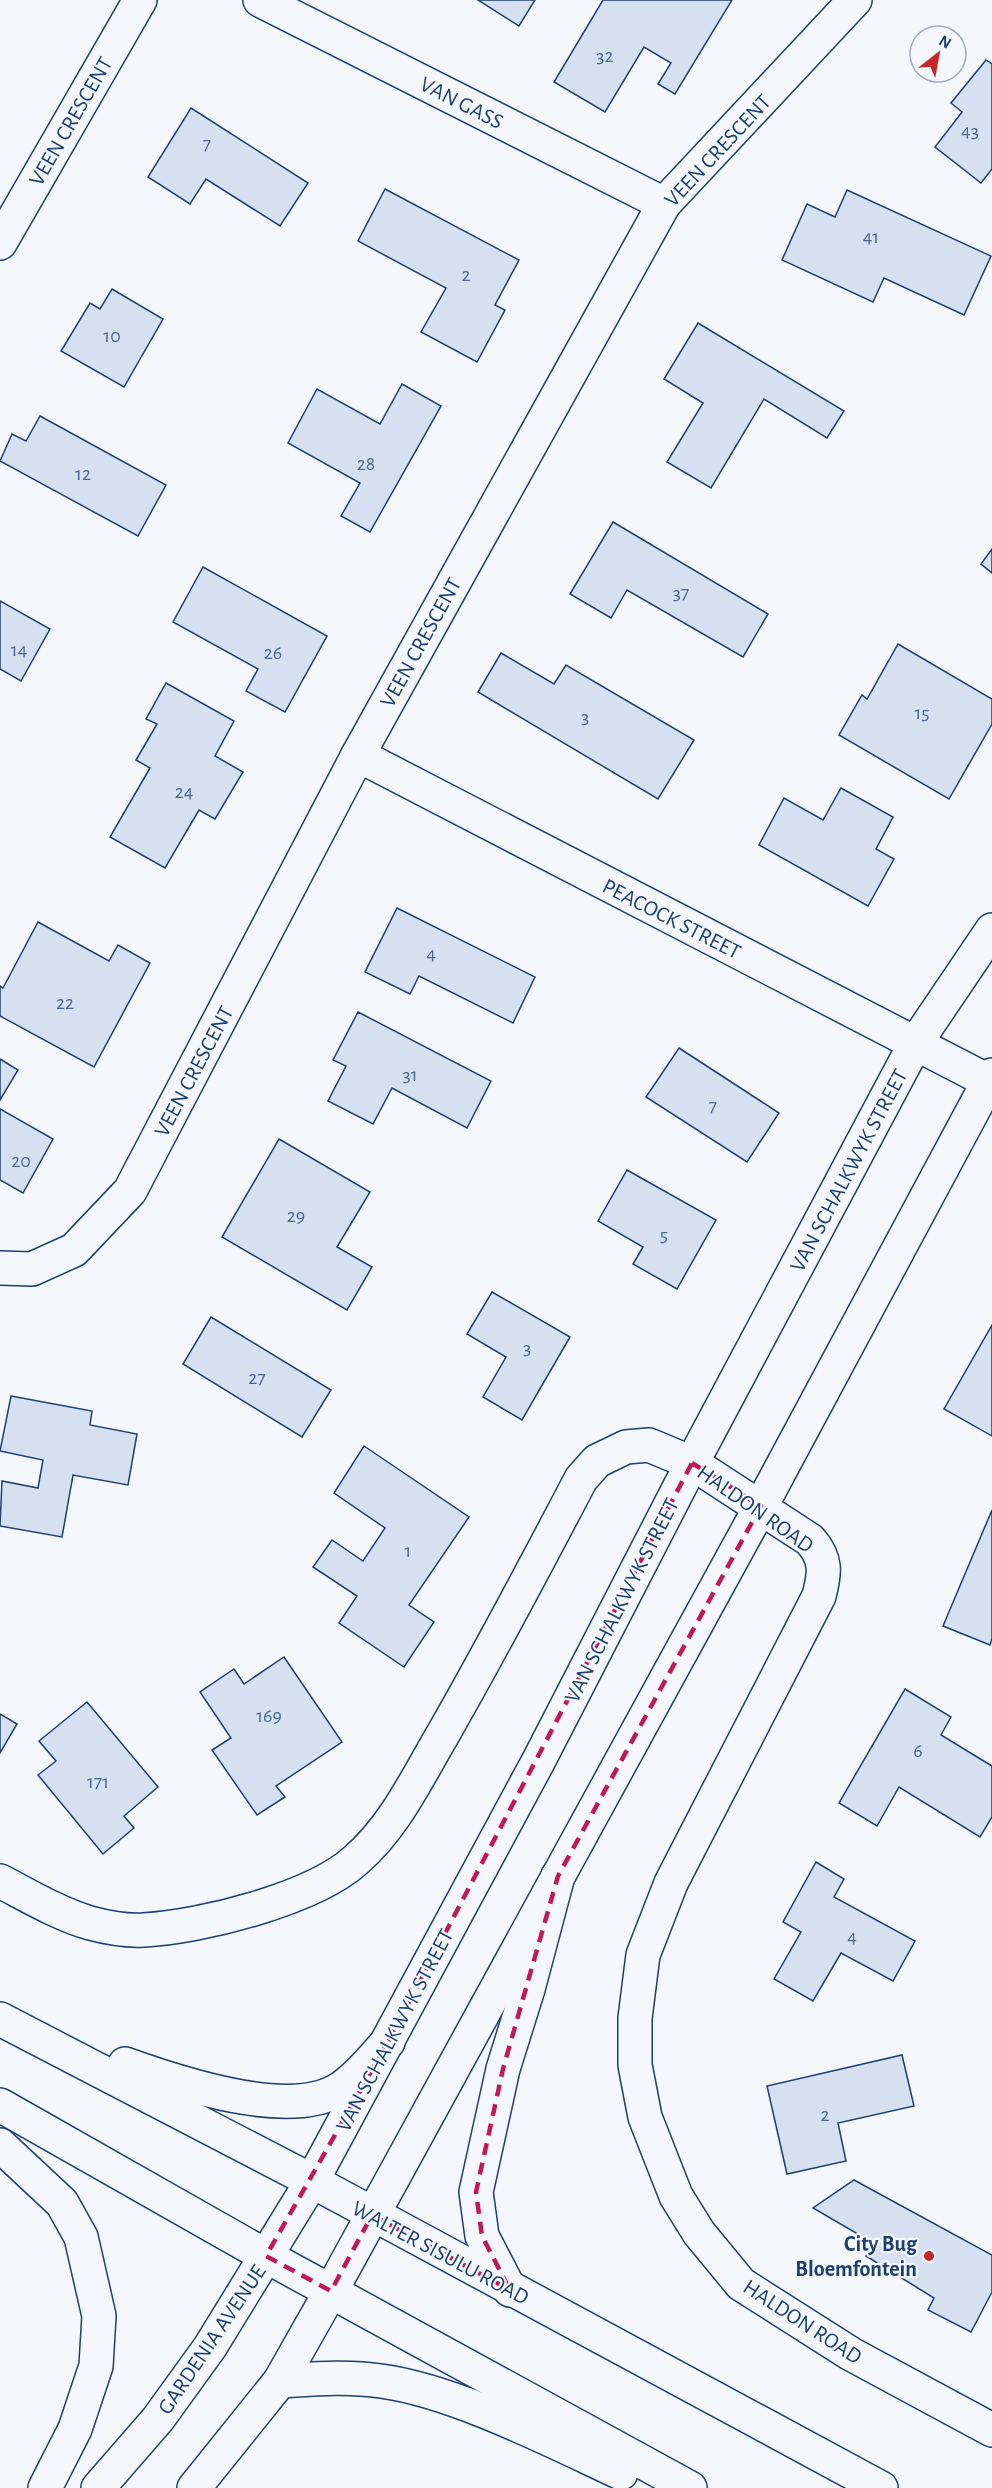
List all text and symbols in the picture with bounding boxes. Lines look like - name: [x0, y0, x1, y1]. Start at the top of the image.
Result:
- north arrow: [908, 24, 968, 84]
- text: N: [936, 32, 954, 52]
- house number: 32: [596, 46, 614, 66]
- street label: VEEN CRESCENT: [25, 53, 117, 190]
- street label: VAN GASS: [416, 73, 507, 133]
- street label: VEEN CRESCENT: [660, 90, 775, 211]
- house number: 43: [961, 121, 979, 141]
- house number: 7: [203, 134, 211, 154]
- house number: 41: [863, 227, 879, 247]
- house number: 2: [461, 265, 471, 285]
- house number: 10: [103, 326, 121, 346]
- house number: 28: [357, 454, 375, 474]
- house number: 12: [75, 464, 91, 484]
- street label: VEEN CRESCENT: [376, 574, 466, 711]
- house number: 37: [673, 583, 689, 603]
- house number: 14: [11, 640, 27, 660]
- house number: 26: [264, 643, 282, 663]
- house number: 15: [914, 703, 930, 723]
- house number: 3: [581, 707, 589, 727]
- house number: 24: [175, 782, 193, 802]
- street label: PEACOCK STREET: [599, 875, 744, 963]
- house number: 4: [426, 944, 436, 964]
- house number: 22: [56, 993, 74, 1013]
- street label: VEEN CRESCENT: [150, 1002, 238, 1140]
- house number: 31: [402, 1065, 418, 1085]
- street label: VAN SCHALKWYK STREET: [786, 1065, 912, 1275]
- house number: 7: [709, 1096, 717, 1116]
- house number: 20: [11, 1151, 31, 1171]
- house number: 29: [287, 1206, 305, 1226]
- house number: 5: [660, 1225, 668, 1245]
- house number: 3: [523, 1338, 531, 1358]
- house number: 27: [248, 1368, 266, 1388]
- street label: HALDON ROAD: [693, 1461, 818, 1557]
- street label: VAN SCHALKWYK STREET: [561, 1495, 683, 1706]
- house number: 1: [405, 1541, 411, 1561]
- house number: 169: [256, 1706, 282, 1726]
- house number: 6: [913, 1741, 923, 1761]
- house number: 171: [87, 1772, 109, 1792]
- street label: VAN SCHALKWYK STREET: [332, 1925, 458, 2135]
- house number: 4: [847, 1927, 857, 1947]
- house number: 2: [820, 2105, 830, 2125]
- street label: WALTER SISULU ROAD: [348, 2197, 533, 2309]
- place label: City Bug Bloemfontein: [795, 2233, 918, 2280]
- marker: City Bug Bloemfontein: [922, 2249, 936, 2263]
- street label: GARDENIA AVENUE: [154, 2261, 270, 2418]
- street label: HALDON ROAD: [739, 2275, 866, 2368]

